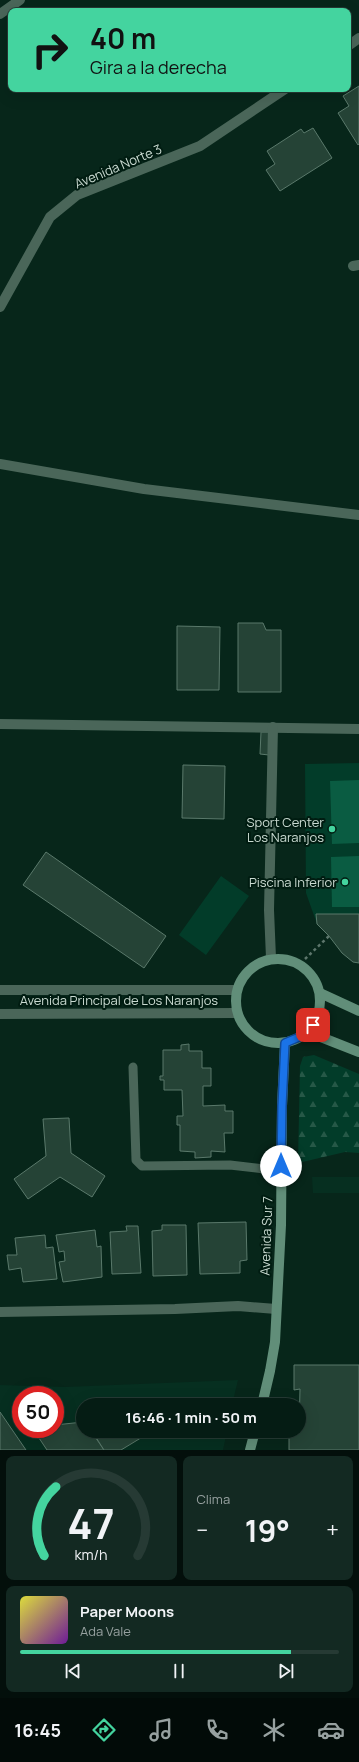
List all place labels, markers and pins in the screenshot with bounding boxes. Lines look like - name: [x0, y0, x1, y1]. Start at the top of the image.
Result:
- place label: Sport Center Los Naranjos: [246, 813, 324, 846]
- marker: Sport Center Los Naranjos: [327, 824, 337, 834]
- place label: Piscina Inferior: [249, 873, 337, 891]
- marker: Piscina Inferior: [340, 877, 350, 887]
- pin: [296, 1008, 330, 1042]

